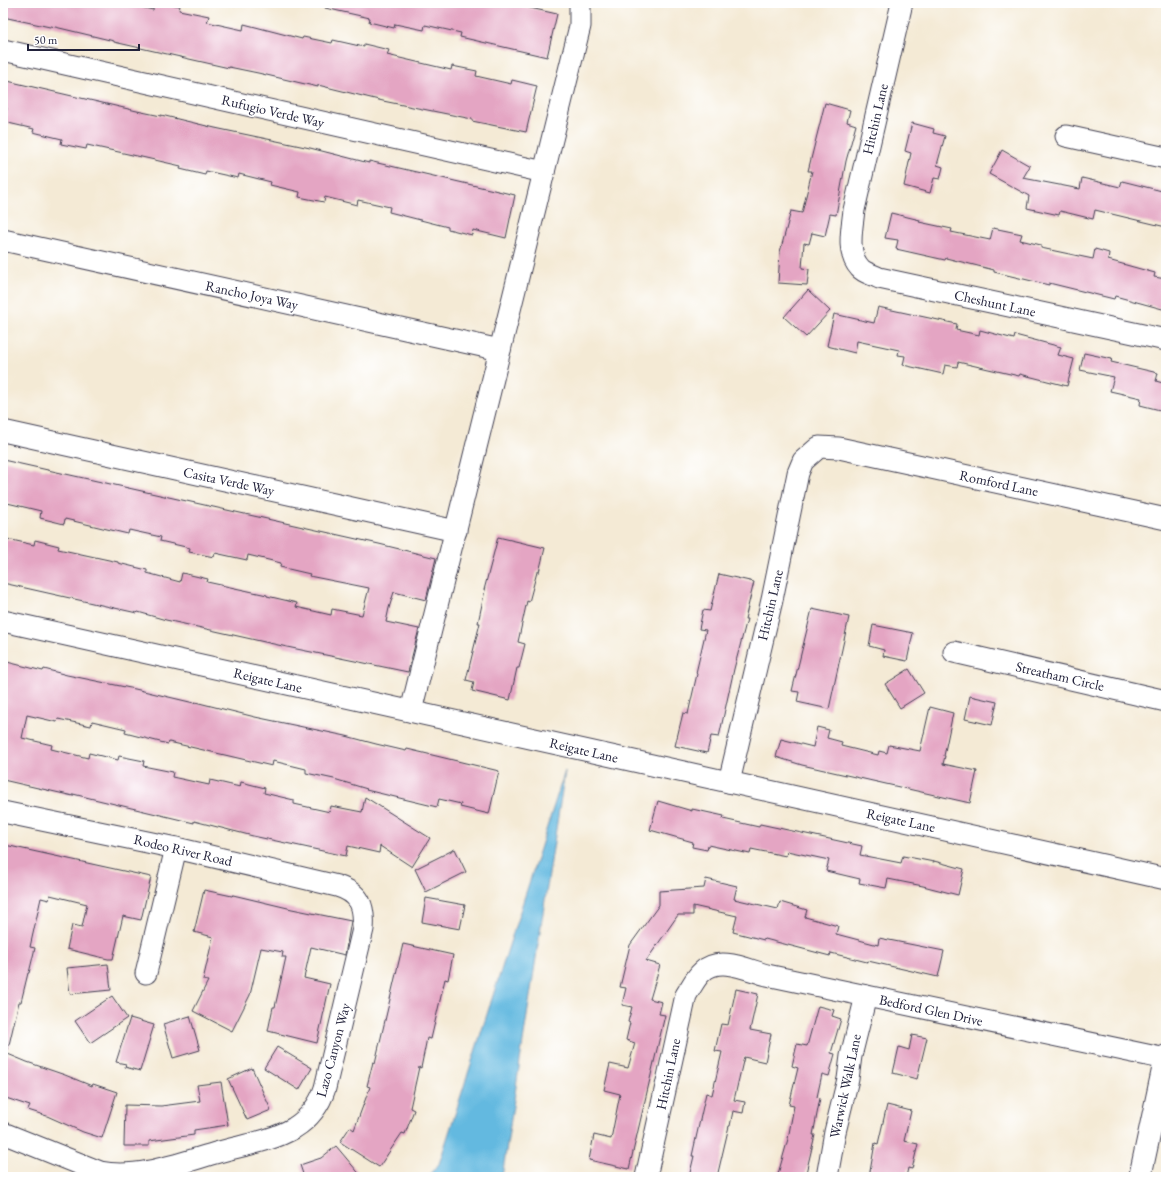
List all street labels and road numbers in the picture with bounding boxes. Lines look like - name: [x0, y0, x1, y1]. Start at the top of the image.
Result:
- street label: Hitchin Lane: [858, 81, 892, 156]
- street label: Rufugio Verde Way: [220, 90, 327, 132]
- street label: Rancho Joya Way: [204, 276, 301, 314]
- street label: Cheshunt Lane: [953, 286, 1038, 321]
- street label: Casita Verde Way: [182, 463, 277, 500]
- street label: Romford Lane: [958, 466, 1041, 500]
- street label: Hitchin Lane: [753, 567, 787, 642]
- street label: Streatham Circle: [1014, 657, 1106, 695]
- street label: Reigate Lane: [232, 663, 305, 697]
- street label: Reigate Lane: [548, 733, 621, 767]
- street label: Reigate Lane: [865, 804, 938, 836]
- street label: Rodeo River Road: [132, 830, 235, 870]
- street label: Bedford Glen Drive: [878, 990, 985, 1030]
- street label: Lazo Canyon Way: [312, 1000, 354, 1099]
- street label: Warwick Walk Lane: [825, 1032, 865, 1140]
- street label: Hitchin Lane: [652, 1036, 684, 1111]

